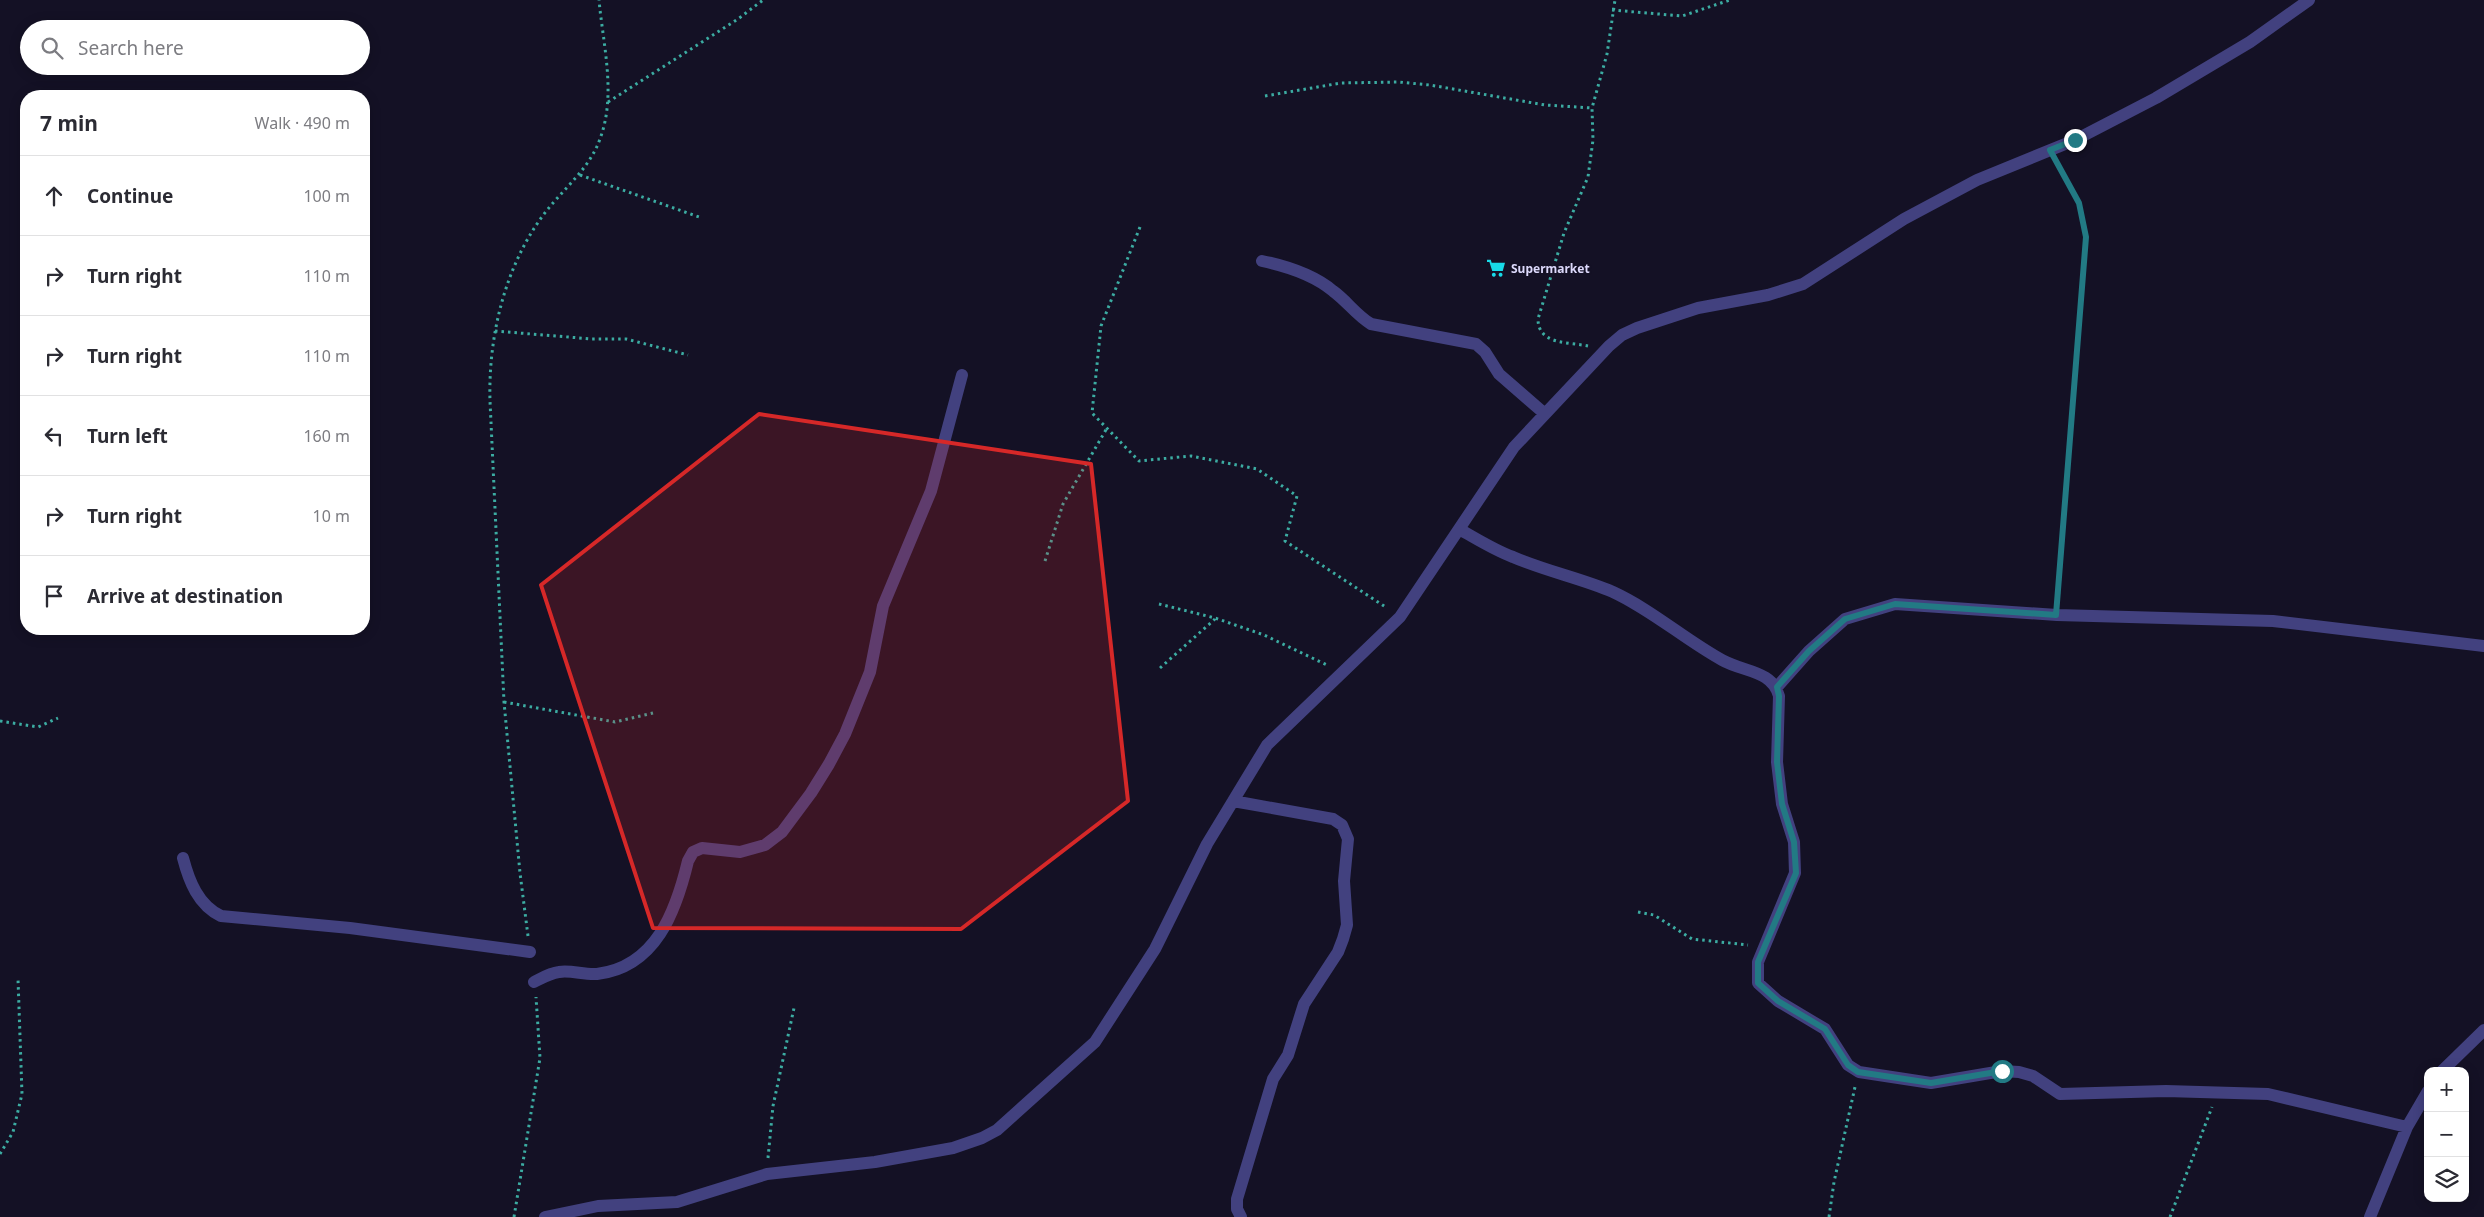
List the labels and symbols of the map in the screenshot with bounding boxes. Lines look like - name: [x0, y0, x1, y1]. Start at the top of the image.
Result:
- route end: [2064, 129, 2087, 152]
- supermarket icon: Supermarket: [1485, 257, 1507, 279]
- place label: Supermarket: [1511, 260, 1590, 277]
- route start: [1991, 1060, 2014, 1083]

